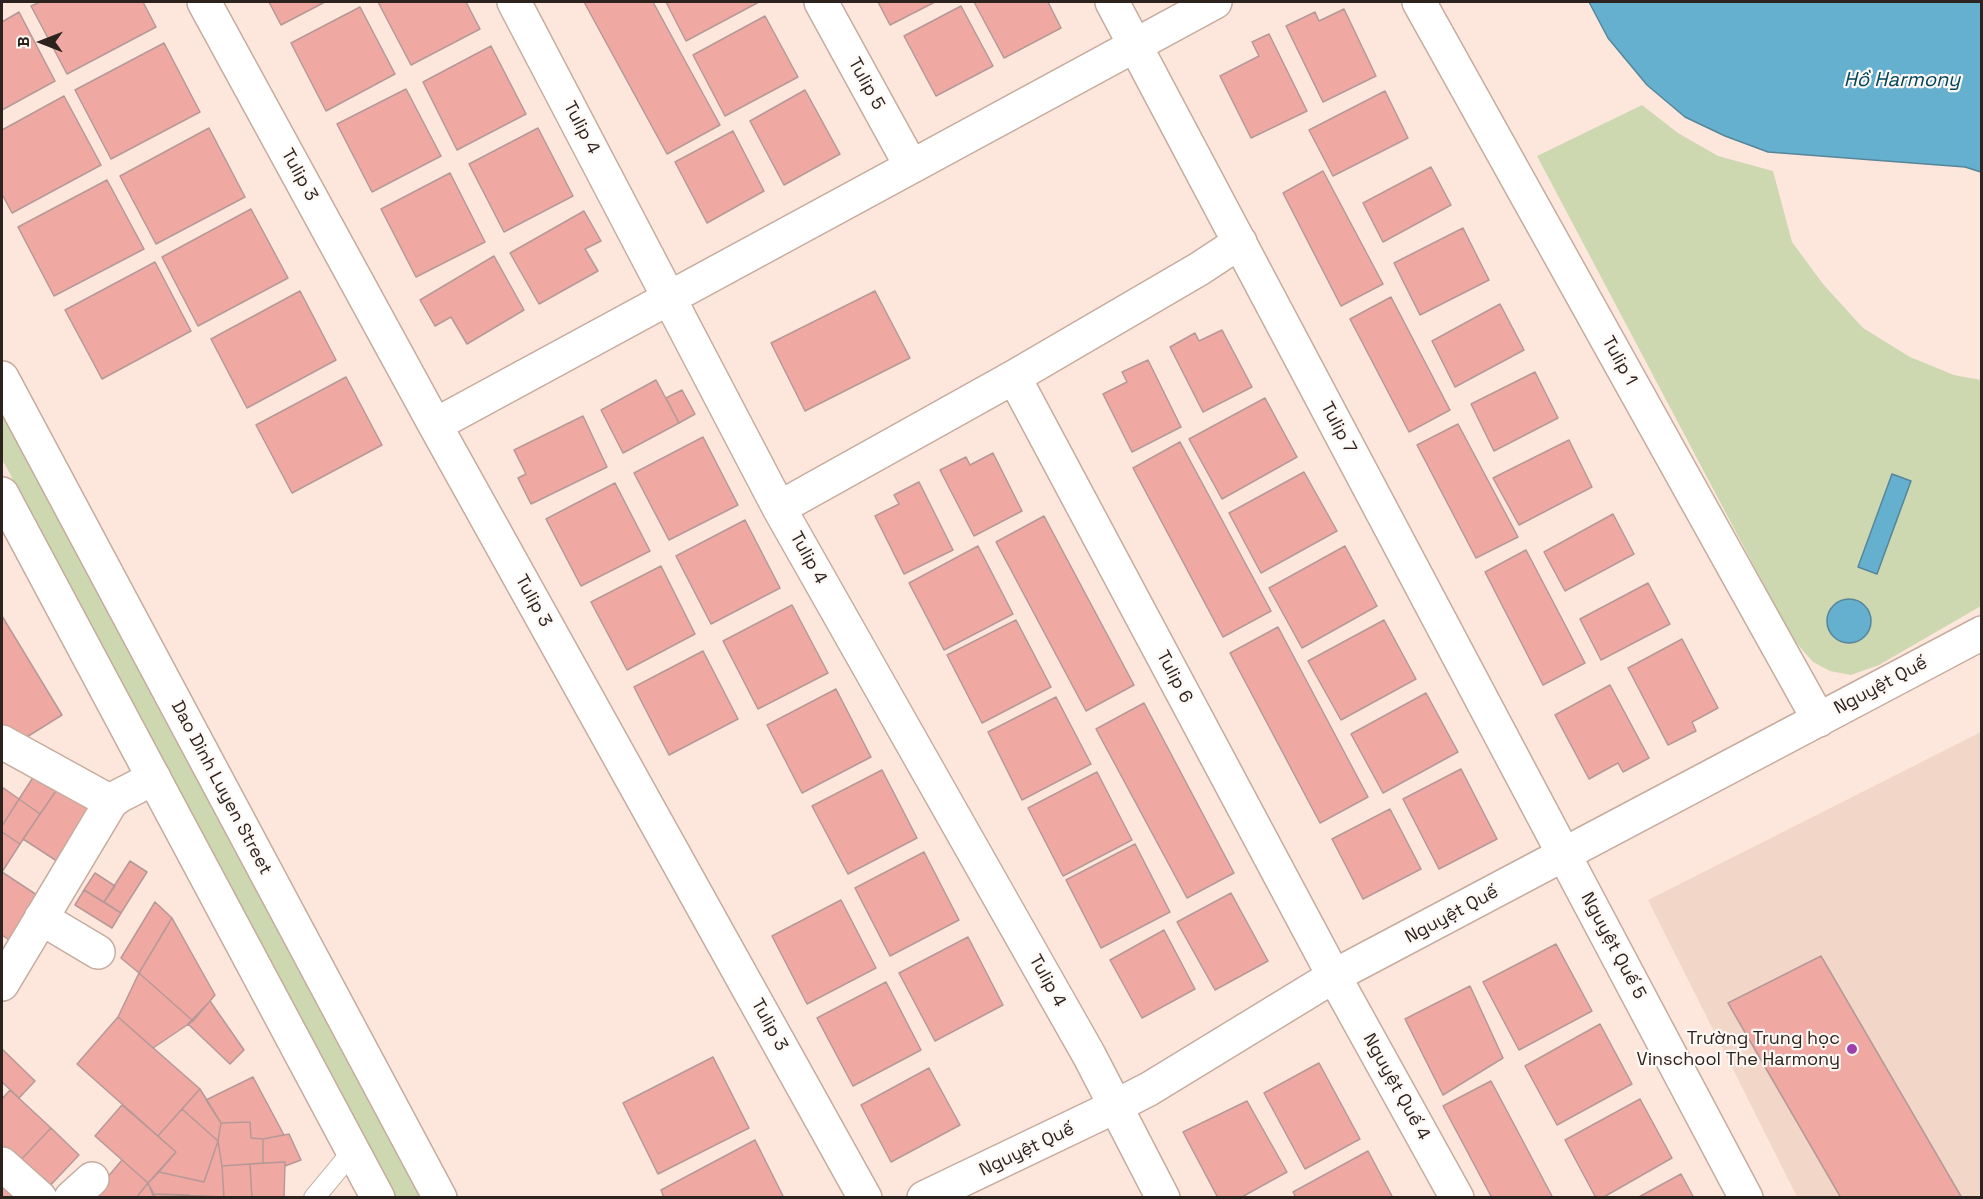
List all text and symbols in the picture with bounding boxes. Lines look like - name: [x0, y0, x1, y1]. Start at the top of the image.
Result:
- north arrow: [12, 12, 72, 72]
- text: B: [13, 37, 34, 47]
- street label: Tulip 5: [843, 54, 889, 114]
- water label: Hồ Harmony: [1844, 69, 1960, 93]
- street label: Tulip 4: [558, 98, 604, 158]
- street label: Tulip 3: [276, 145, 322, 205]
- street label: Tulip 1: [1597, 333, 1641, 389]
- street label: Tulip 7: [1315, 398, 1361, 458]
- street label: Tulip 4: [785, 528, 831, 588]
- street label: Tulip 3: [510, 571, 556, 631]
- street label: Tulip 6: [1151, 647, 1197, 707]
- street label: Nguyệt Quế: [1831, 652, 1931, 720]
- street label: Dao Dinh Luyen Street: [166, 697, 276, 879]
- street label: Nguyệt Quế: [1402, 881, 1502, 949]
- street label: Nguyệt Quế 5: [1576, 889, 1650, 1003]
- street label: Tulip 4: [1024, 951, 1070, 1011]
- street label: Tulip 3: [746, 995, 792, 1055]
- place label: Trường Trung học Vinschool The Harmony: [1636, 1028, 1840, 1070]
- street label: Nguyệt Quế 4: [1358, 1030, 1434, 1144]
- marker: Trường Trung học Vinschool The Harmony: [1845, 1042, 1859, 1056]
- street label: Nguyệt Quế: [976, 1119, 1078, 1181]

